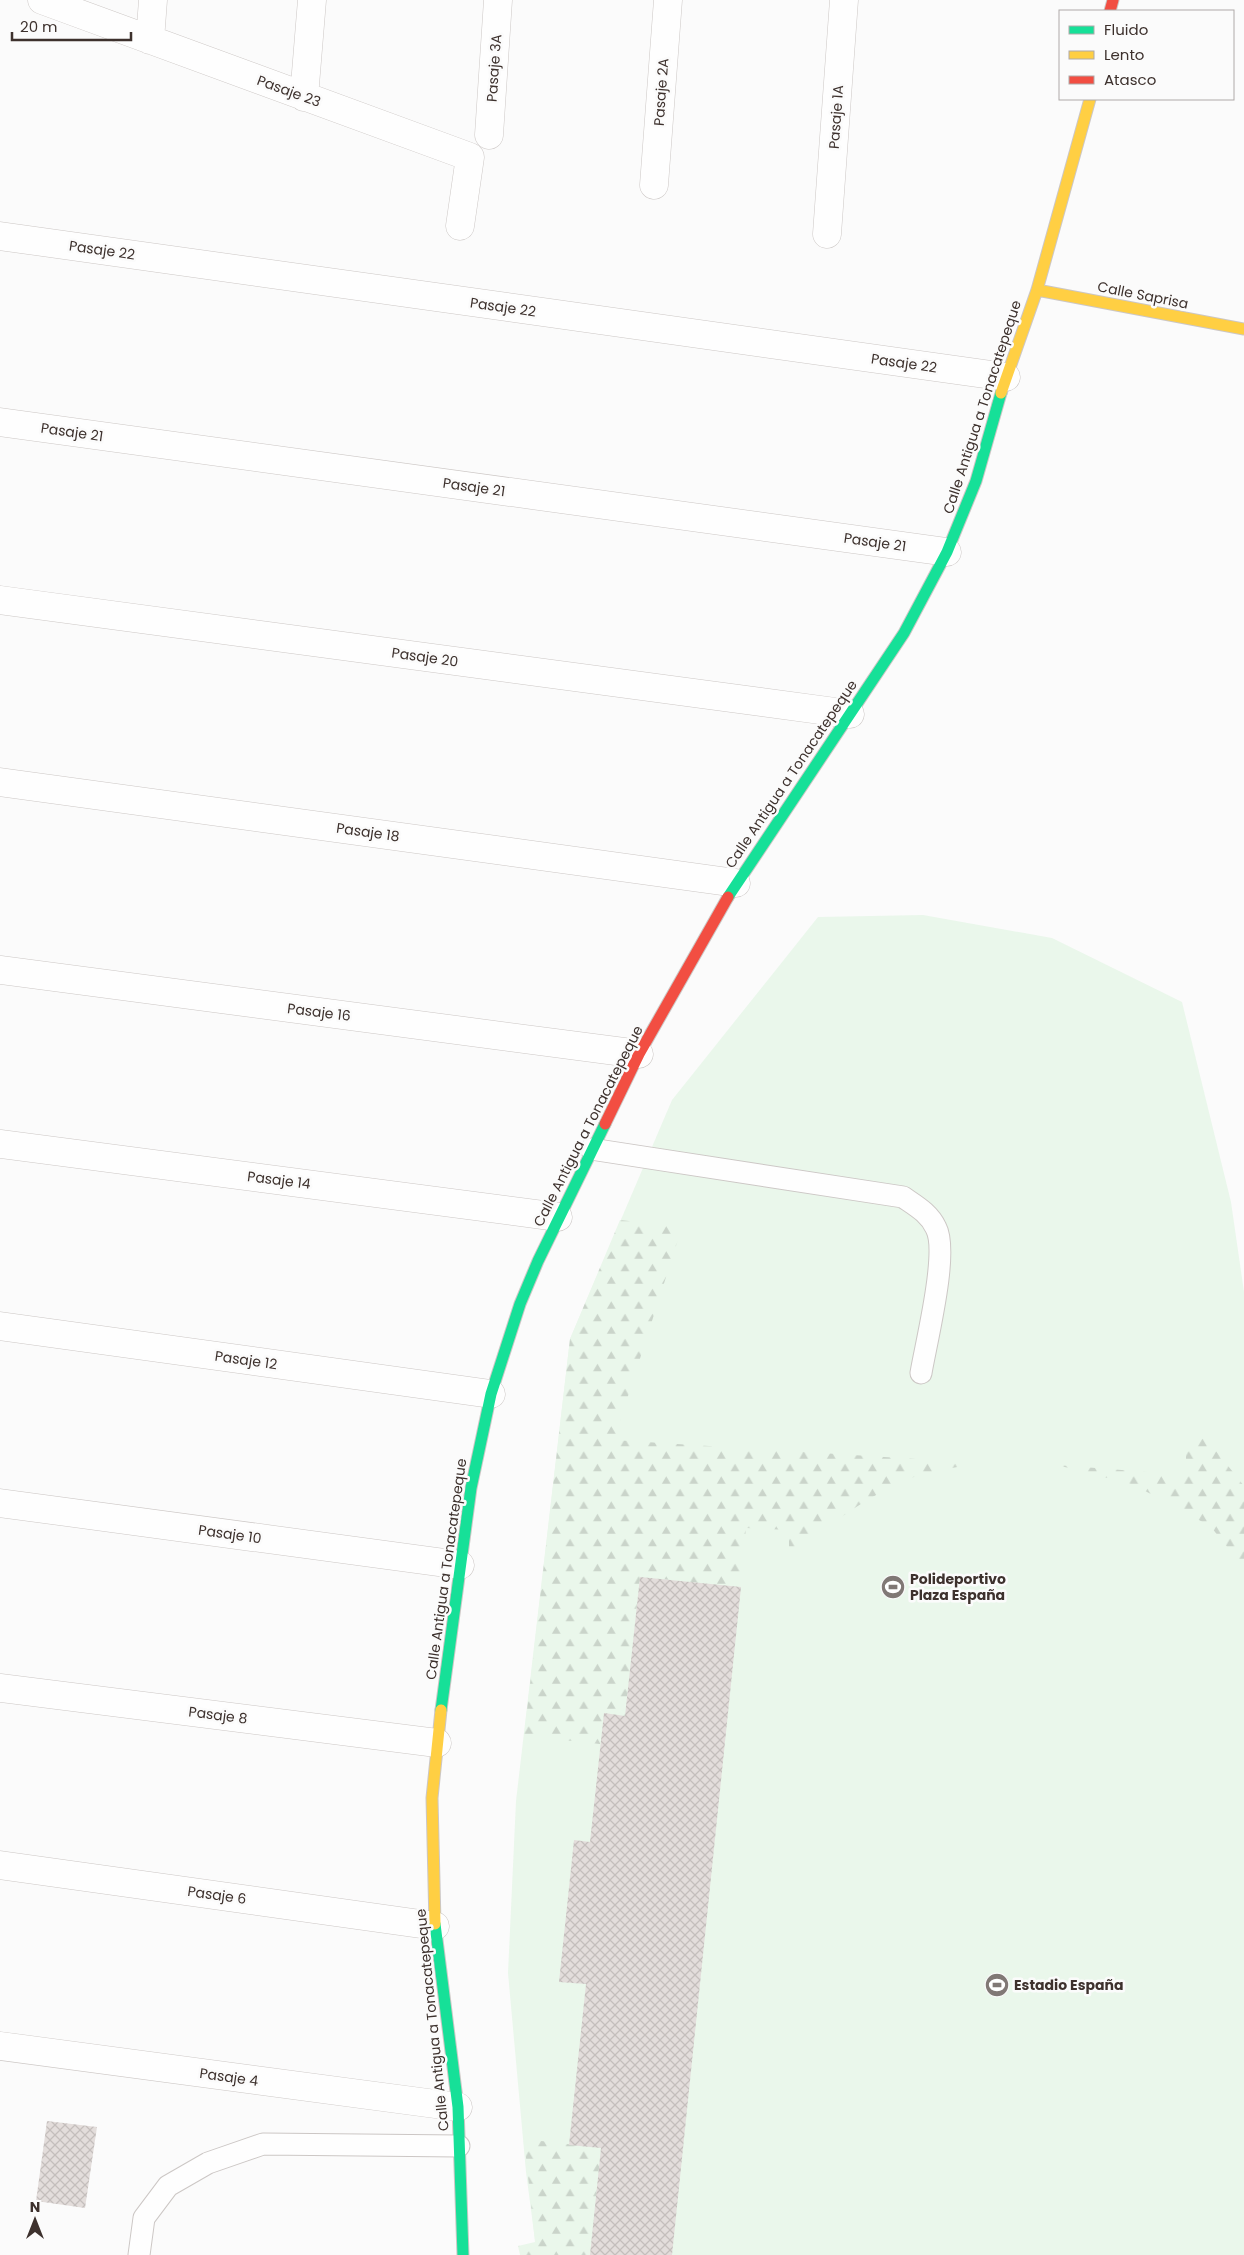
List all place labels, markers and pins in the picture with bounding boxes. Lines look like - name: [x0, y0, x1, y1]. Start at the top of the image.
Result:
- place label: Polideportivo Plaza España: [910, 1569, 1006, 1605]
- sports icon: Polideportivo Plaza España: [880, 1574, 906, 1600]
- sports icon: Estadio España: [984, 1972, 1010, 1998]
- place label: Estadio España: [1014, 1975, 1123, 1995]

